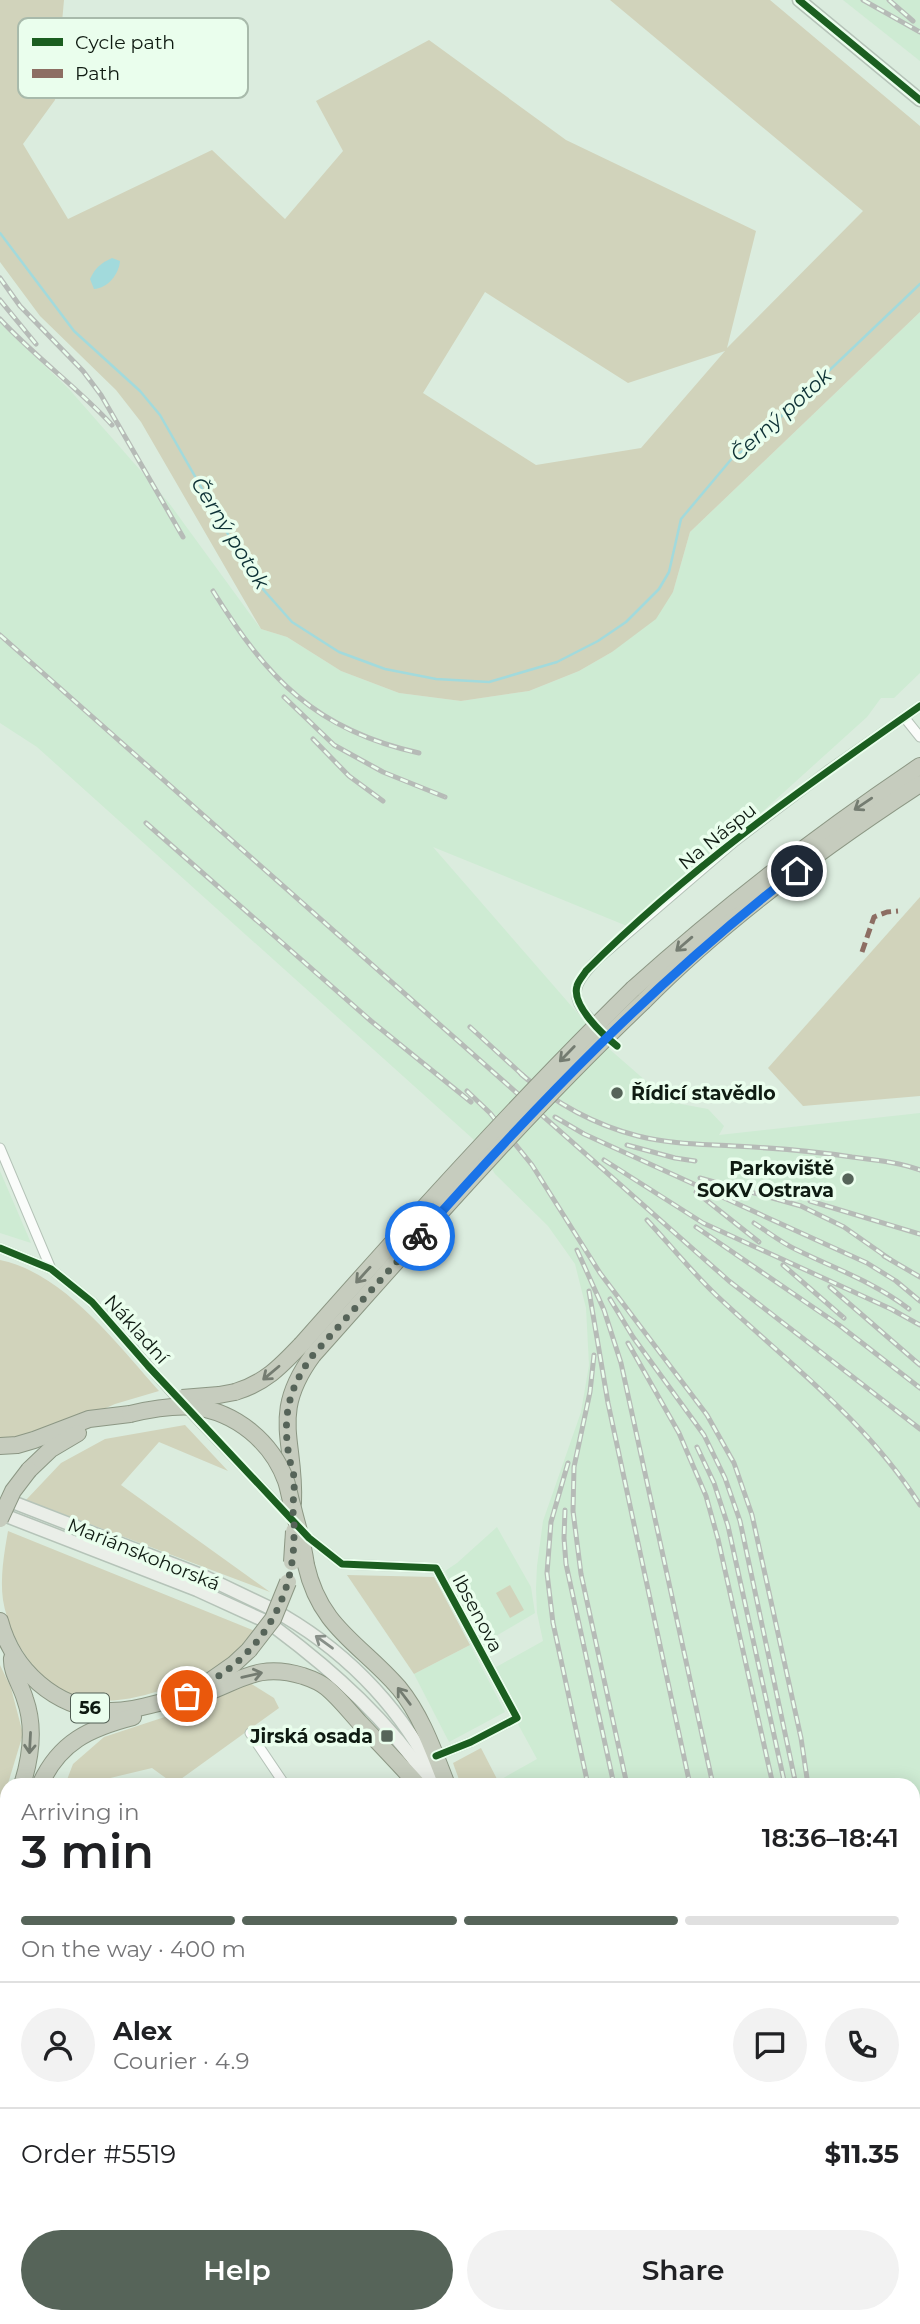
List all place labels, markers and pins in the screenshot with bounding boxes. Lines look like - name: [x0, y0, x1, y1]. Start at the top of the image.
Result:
- pin: [767, 841, 827, 901]
- place label: Řídicí stavědlo: [631, 1082, 776, 1105]
- marker: Řídicí stavědlo: [609, 1085, 625, 1101]
- place label: Parkoviště SOKV Ostrava: [697, 1157, 834, 1202]
- marker: Parkoviště SOKV Ostrava: [840, 1171, 856, 1187]
- pin: [157, 1666, 217, 1726]
- place label: Jirská osada: [249, 1725, 373, 1748]
- marker: Jirská osada: [379, 1728, 395, 1744]

